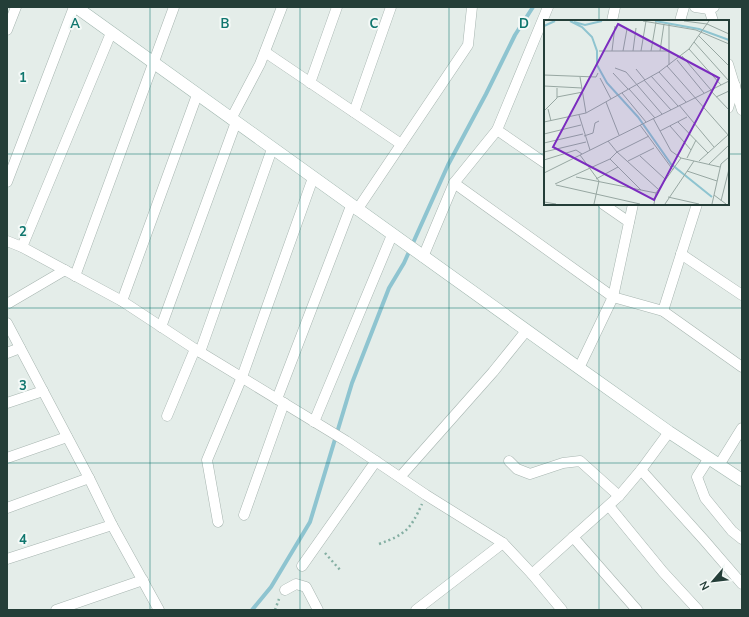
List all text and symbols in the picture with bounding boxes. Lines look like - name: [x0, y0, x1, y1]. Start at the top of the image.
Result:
- text: A: [70, 15, 80, 33]
- text: B: [221, 15, 230, 33]
- text: C: [370, 15, 379, 33]
- text: D: [519, 15, 529, 33]
- inset map: [544, 20, 729, 205]
- text: 1: [19, 69, 27, 87]
- text: 2: [19, 223, 27, 241]
- text: 3: [19, 377, 27, 395]
- text: 4: [19, 531, 27, 549]
- north arrow: [693, 561, 733, 601]
- text: N: [696, 578, 713, 593]

